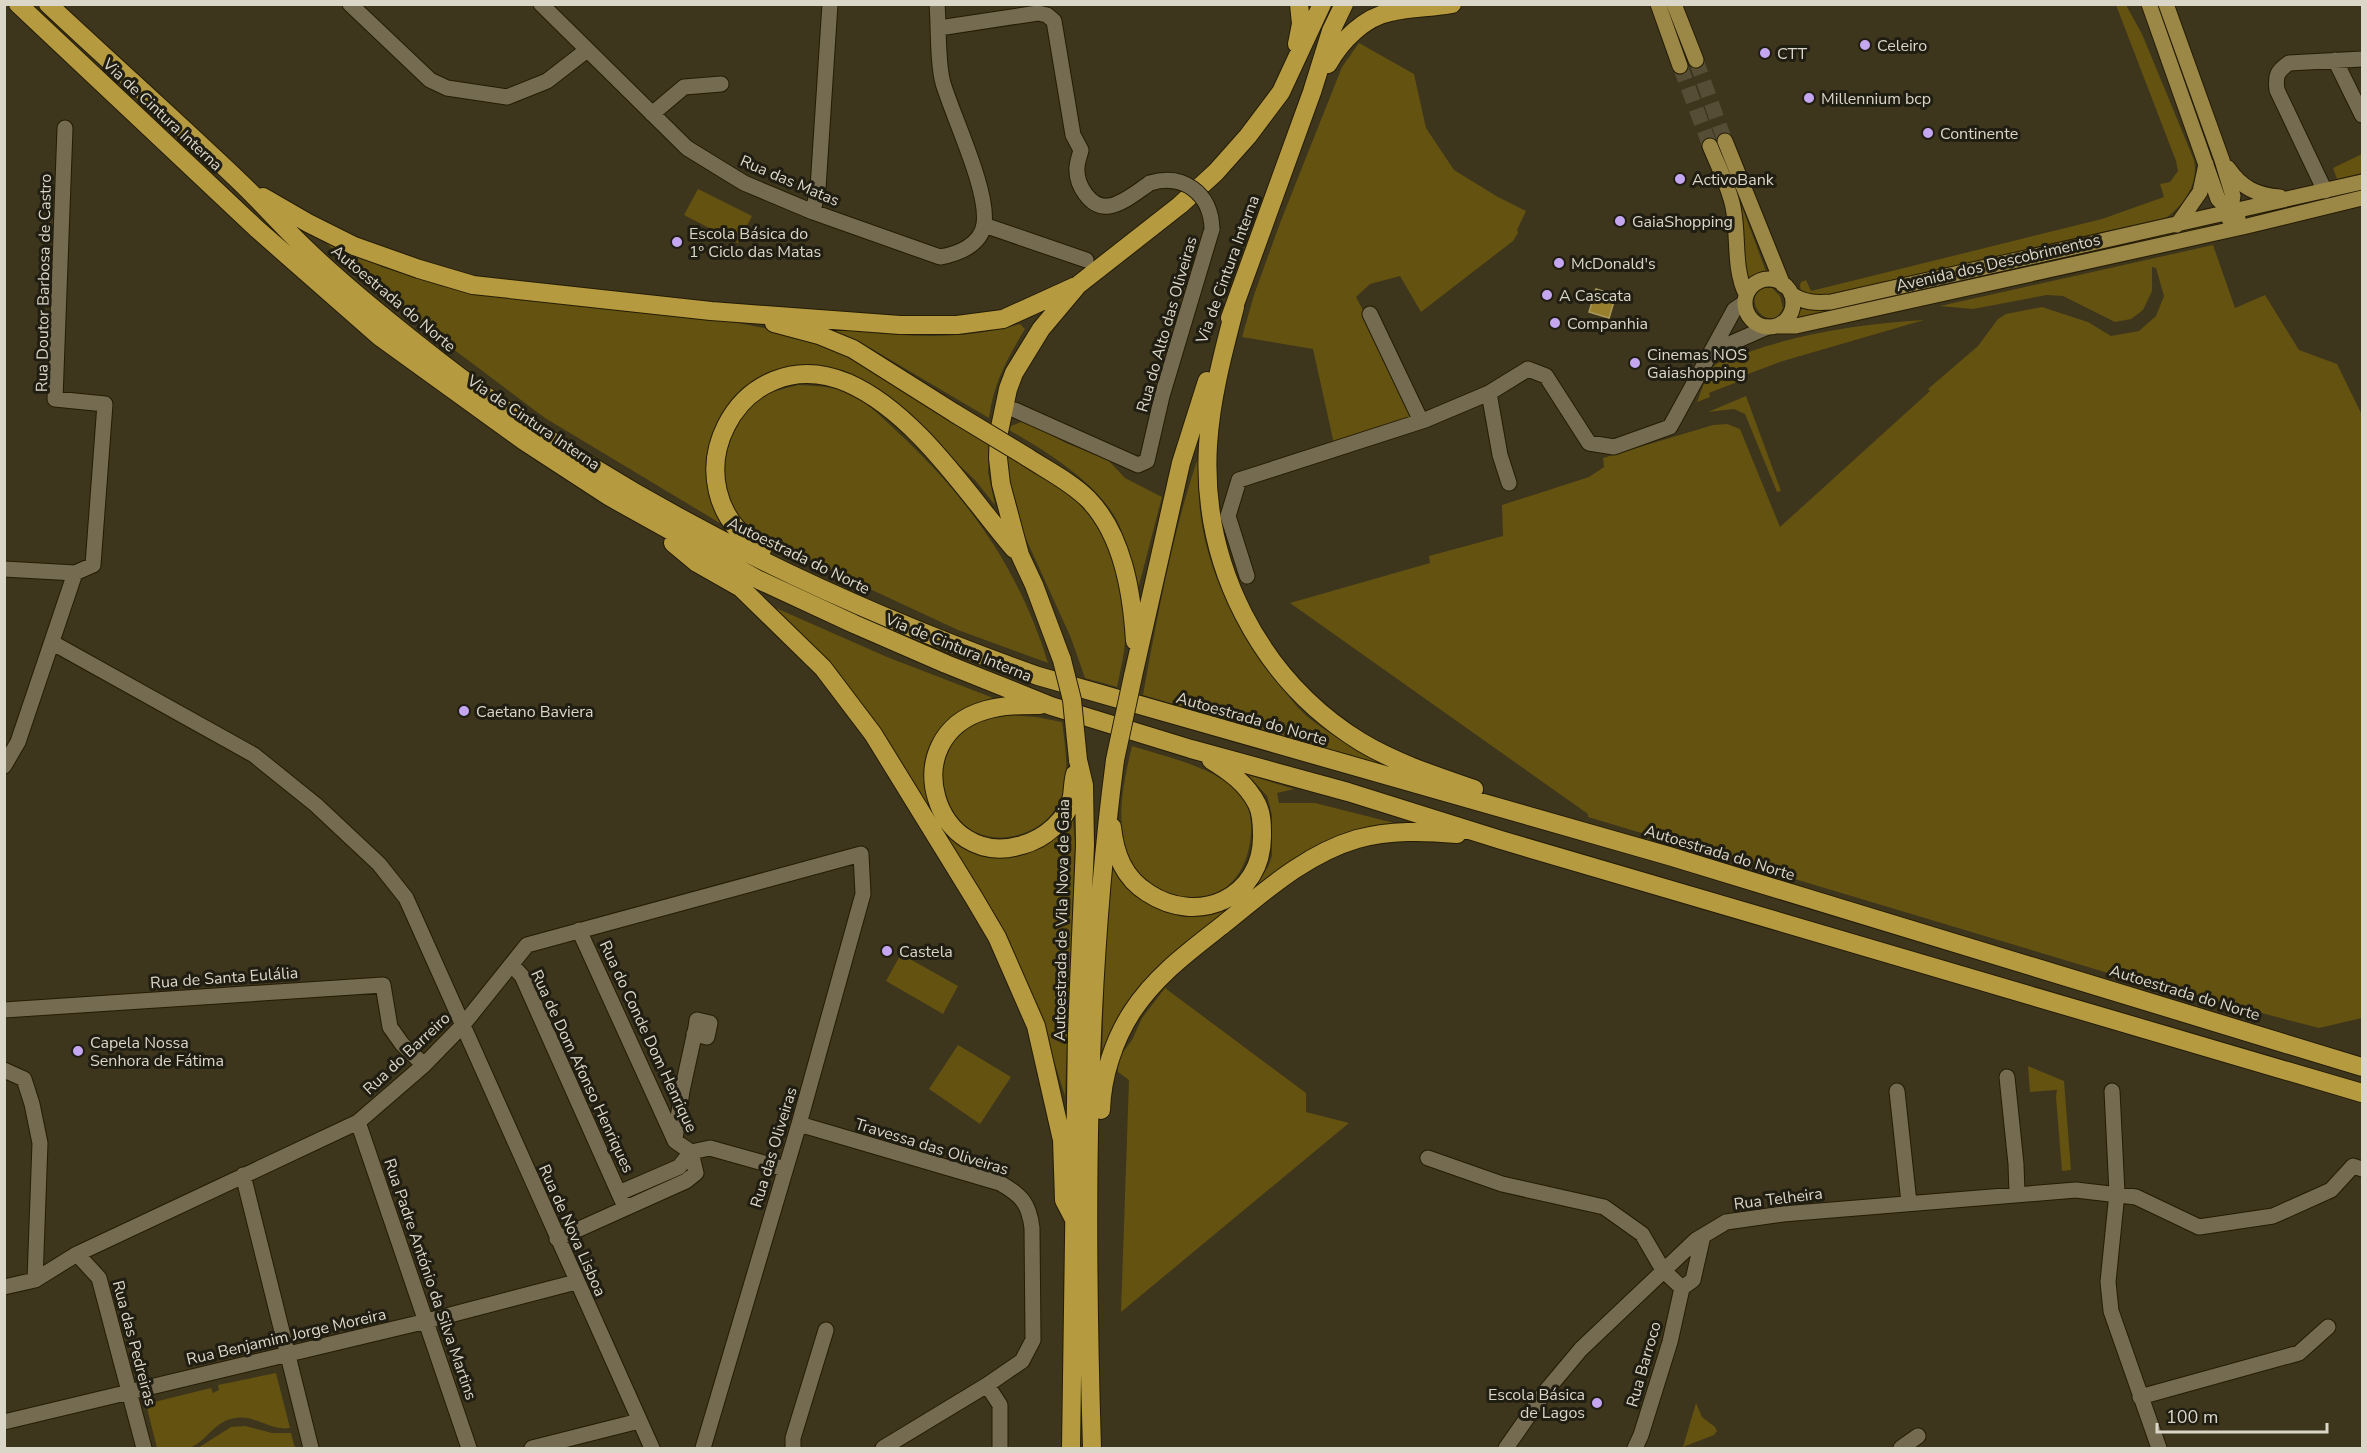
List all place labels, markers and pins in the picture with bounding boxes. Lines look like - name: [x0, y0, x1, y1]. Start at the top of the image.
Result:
- place label: Celeiro: [1877, 35, 1927, 57]
- marker: Celeiro: [1858, 38, 1872, 52]
- place label: CTT: [1777, 43, 1807, 65]
- marker: CTT: [1758, 46, 1772, 60]
- place label: Millennium bcp: [1821, 88, 1931, 110]
- marker: Millennium bcp: [1802, 91, 1816, 105]
- place label: Continente: [1940, 123, 2018, 145]
- marker: Continente: [1921, 126, 1935, 140]
- place label: ActivoBank: [1692, 169, 1775, 191]
- marker: ActivoBank: [1673, 172, 1687, 186]
- place label: GaiaShopping: [1632, 211, 1733, 233]
- marker: GaiaShopping: [1613, 214, 1627, 228]
- place label: Escola Básica do 1º Ciclo das Matas: [689, 223, 821, 263]
- marker: Escola Básica do 1º Ciclo das Matas: [670, 235, 684, 249]
- place label: McDonald's: [1571, 253, 1656, 275]
- marker: McDonald's: [1552, 256, 1566, 270]
- place label: A Cascata: [1559, 285, 1631, 307]
- marker: A Cascata: [1540, 288, 1554, 302]
- place label: Companhia: [1567, 313, 1648, 335]
- marker: Companhia: [1548, 316, 1562, 330]
- place label: Cinemas NOS Gaiashopping: [1647, 344, 1747, 384]
- marker: Cinemas NOS Gaiashopping: [1628, 356, 1642, 370]
- place label: Caetano Baviera: [476, 701, 593, 723]
- marker: Caetano Baviera: [457, 704, 471, 718]
- place label: Castela: [899, 941, 953, 963]
- marker: Castela: [880, 944, 894, 958]
- place label: Capela Nossa Senhora de Fátima: [90, 1032, 224, 1072]
- marker: Capela Nossa Senhora de Fátima: [71, 1044, 85, 1058]
- place label: Escola Básica de Lagos: [1488, 1384, 1585, 1424]
- marker: Escola Básica de Lagos: [1590, 1396, 1604, 1410]

